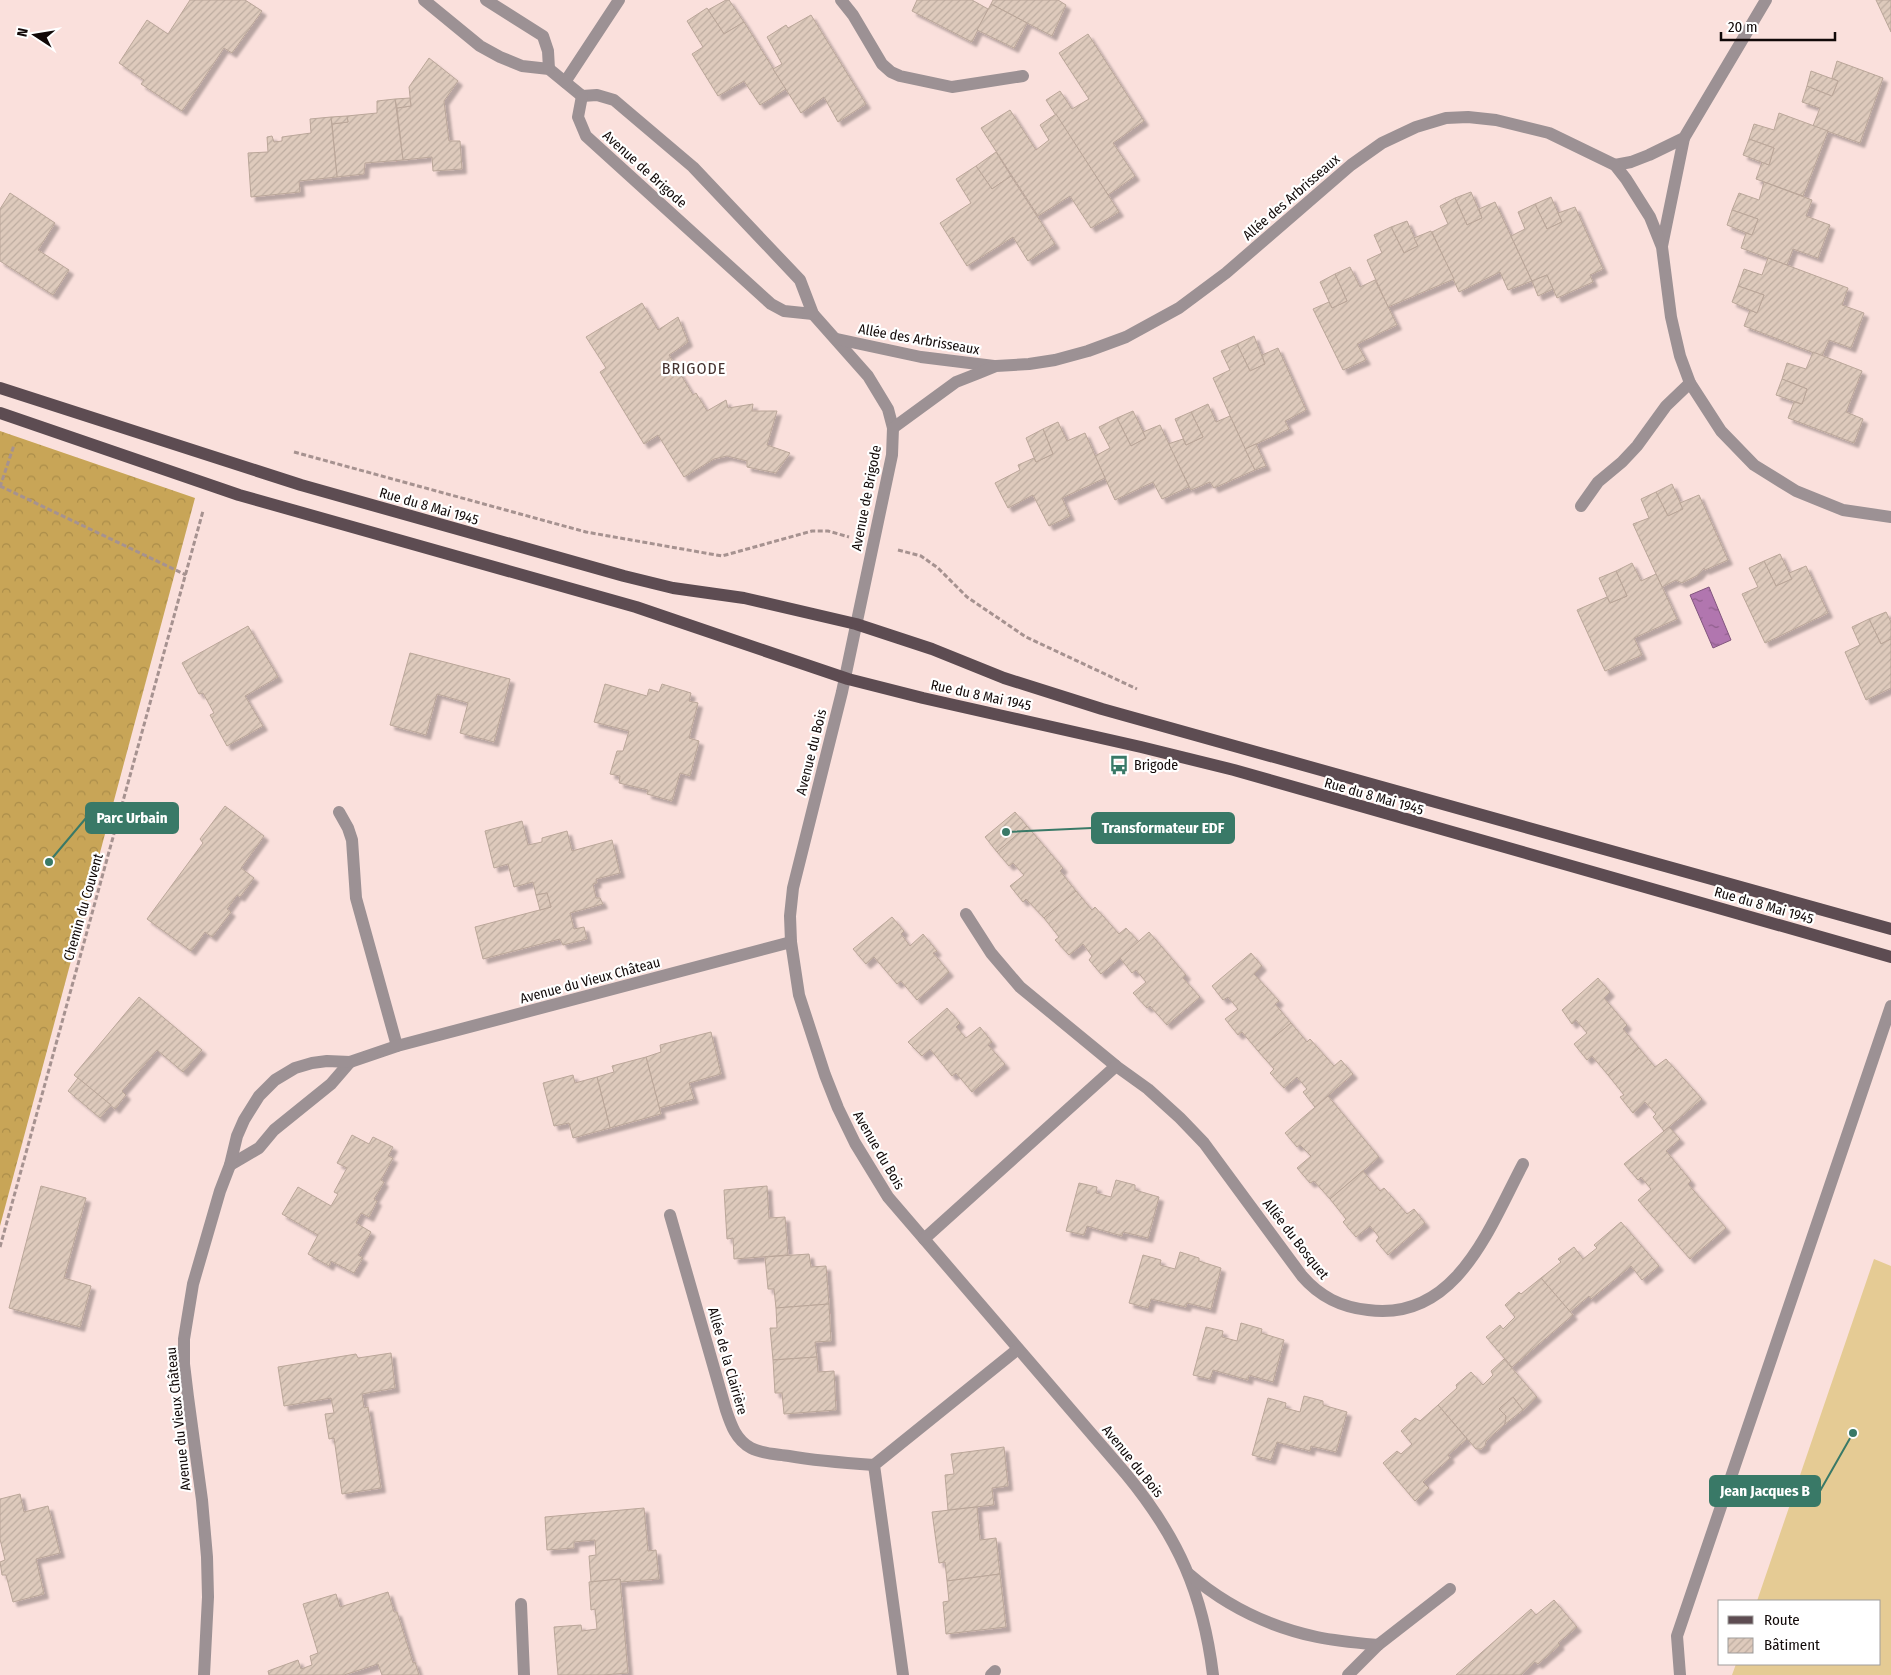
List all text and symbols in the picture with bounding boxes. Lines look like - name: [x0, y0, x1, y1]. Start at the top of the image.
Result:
- north arrow: [10, 10, 60, 60]
- scale bar: [1721, 10, 1835, 42]
- text: 20 m: [1728, 18, 1758, 36]
- text: N: [14, 27, 32, 38]
- street label: Avenue de Brigode: [599, 127, 690, 212]
- street label: Allée des Arbrisseaux: [1240, 150, 1344, 244]
- street label: Allée des Arbrisseaux: [857, 320, 982, 359]
- district label: BRIGODE: [662, 359, 726, 378]
- street label: Avenue de Brigode: [848, 444, 885, 552]
- street label: Rue du 8 Mai 1945: [377, 484, 480, 529]
- street label: Rue du 8 Mai 1945: [929, 677, 1033, 714]
- street label: Avenue du Bois: [793, 707, 830, 797]
- bus stop icon: Brigode: [1108, 754, 1130, 776]
- place label: Brigode: [1134, 757, 1178, 774]
- street label: Rue du 8 Mai 1945: [1322, 774, 1425, 819]
- callout: Parc Urbain: [86, 803, 178, 833]
- text: Parc Urbain: [96, 809, 168, 827]
- callout: Transformateur EDF: [1092, 813, 1234, 843]
- text: Transformateur EDF: [1102, 819, 1225, 837]
- street label: Chemin du Couvent: [60, 851, 107, 963]
- street label: Rue du 8 Mai 1945: [1712, 883, 1815, 928]
- street label: Avenue du Vieux Château: [518, 954, 662, 1007]
- street label: Avenue du Bois: [849, 1108, 908, 1193]
- street label: Allée du Bosquet: [1259, 1196, 1332, 1283]
- street label: Allée de la Clairière: [704, 1305, 751, 1417]
- street label: Avenue du Vieux Château: [162, 1346, 194, 1492]
- street label: Avenue du Bois: [1098, 1422, 1167, 1501]
- callout: Jean Jacques B: [1710, 1476, 1820, 1506]
- text: Jean Jacques B: [1719, 1482, 1811, 1500]
- legend: [1718, 1600, 1881, 1665]
- text: Route: [1764, 1611, 1800, 1629]
- text: Bâtiment: [1764, 1636, 1820, 1654]

